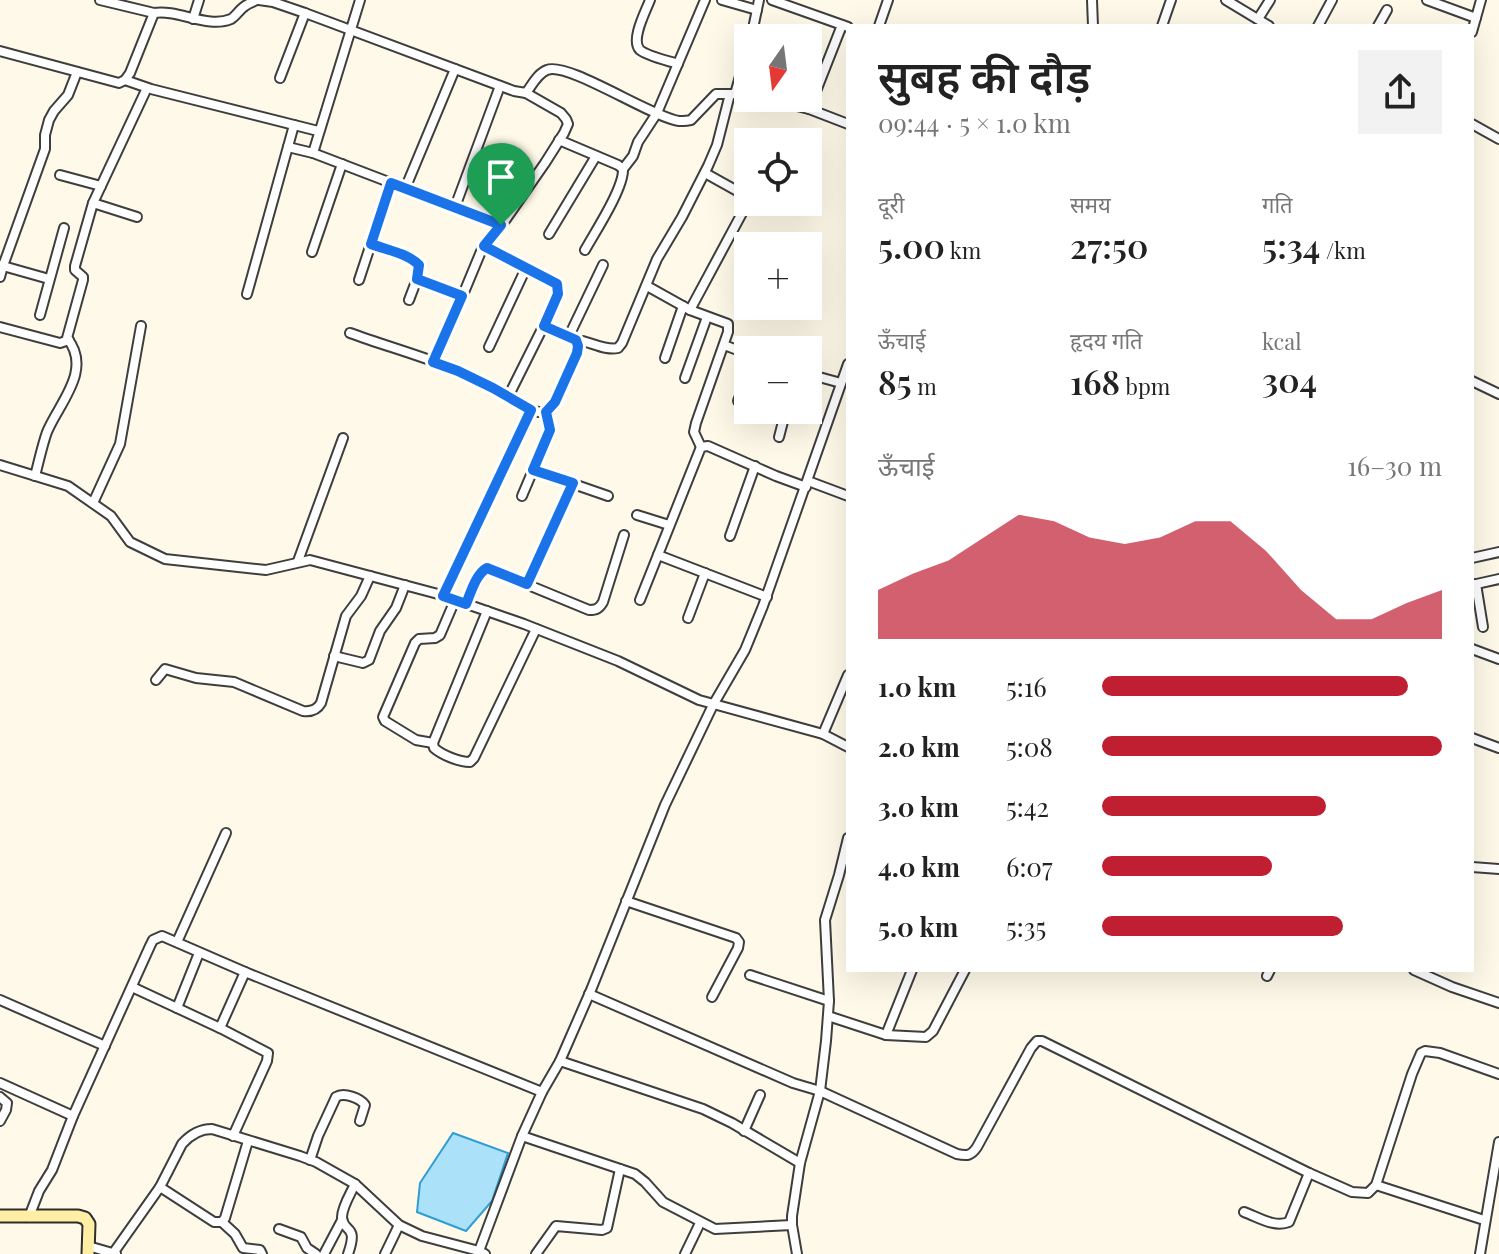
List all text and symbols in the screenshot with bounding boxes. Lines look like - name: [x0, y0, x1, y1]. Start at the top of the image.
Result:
- north arrow: [734, 24, 822, 112]
- map controls: [734, 24, 822, 424]
- text: सुबह की दौड़: [878, 45, 1090, 104]
- button: share: [1358, 50, 1442, 134]
- text: 09:44 · 5 × 1.0 km: [878, 105, 1071, 140]
- button: locate: [734, 128, 822, 216]
- pin: [467, 143, 535, 225]
- icon: arrive: [479, 155, 523, 199]
- text: दूरी: [878, 189, 904, 219]
- text: समय: [1070, 189, 1111, 219]
- text: गति: [1262, 189, 1293, 219]
- text: 5.00: [878, 222, 945, 268]
- text: 27:50: [1070, 222, 1148, 268]
- text: 5:34: [1262, 222, 1320, 268]
- button: +: [734, 232, 822, 320]
- text: km: [945, 235, 981, 265]
- text: /km: [1320, 235, 1366, 265]
- text: ऊँचाई: [878, 325, 926, 355]
- text: हृदय गति: [1070, 325, 1143, 355]
- text: kcal: [1262, 326, 1301, 356]
- button: −: [734, 336, 822, 424]
- text: 304: [1262, 356, 1317, 402]
- text: 85: [878, 358, 912, 404]
- text: 168: [1070, 358, 1120, 404]
- text: m: [912, 371, 937, 401]
- text: bpm: [1120, 371, 1170, 401]
- text: ऊँचाई: [878, 448, 934, 483]
- text: 16–30 m: [1347, 448, 1442, 483]
- text: 1.0 km: [878, 669, 956, 704]
- text: 5:16: [1006, 669, 1047, 704]
- text: 2.0 km: [878, 729, 960, 764]
- text: 5:08: [1006, 729, 1053, 764]
- text: 3.0 km: [878, 789, 959, 824]
- text: 5:42: [1006, 789, 1049, 824]
- text: 4.0 km: [878, 849, 960, 884]
- text: 6:07: [1006, 849, 1053, 884]
- text: 5.0 km: [878, 909, 958, 944]
- text: 5:35: [1006, 909, 1046, 944]

